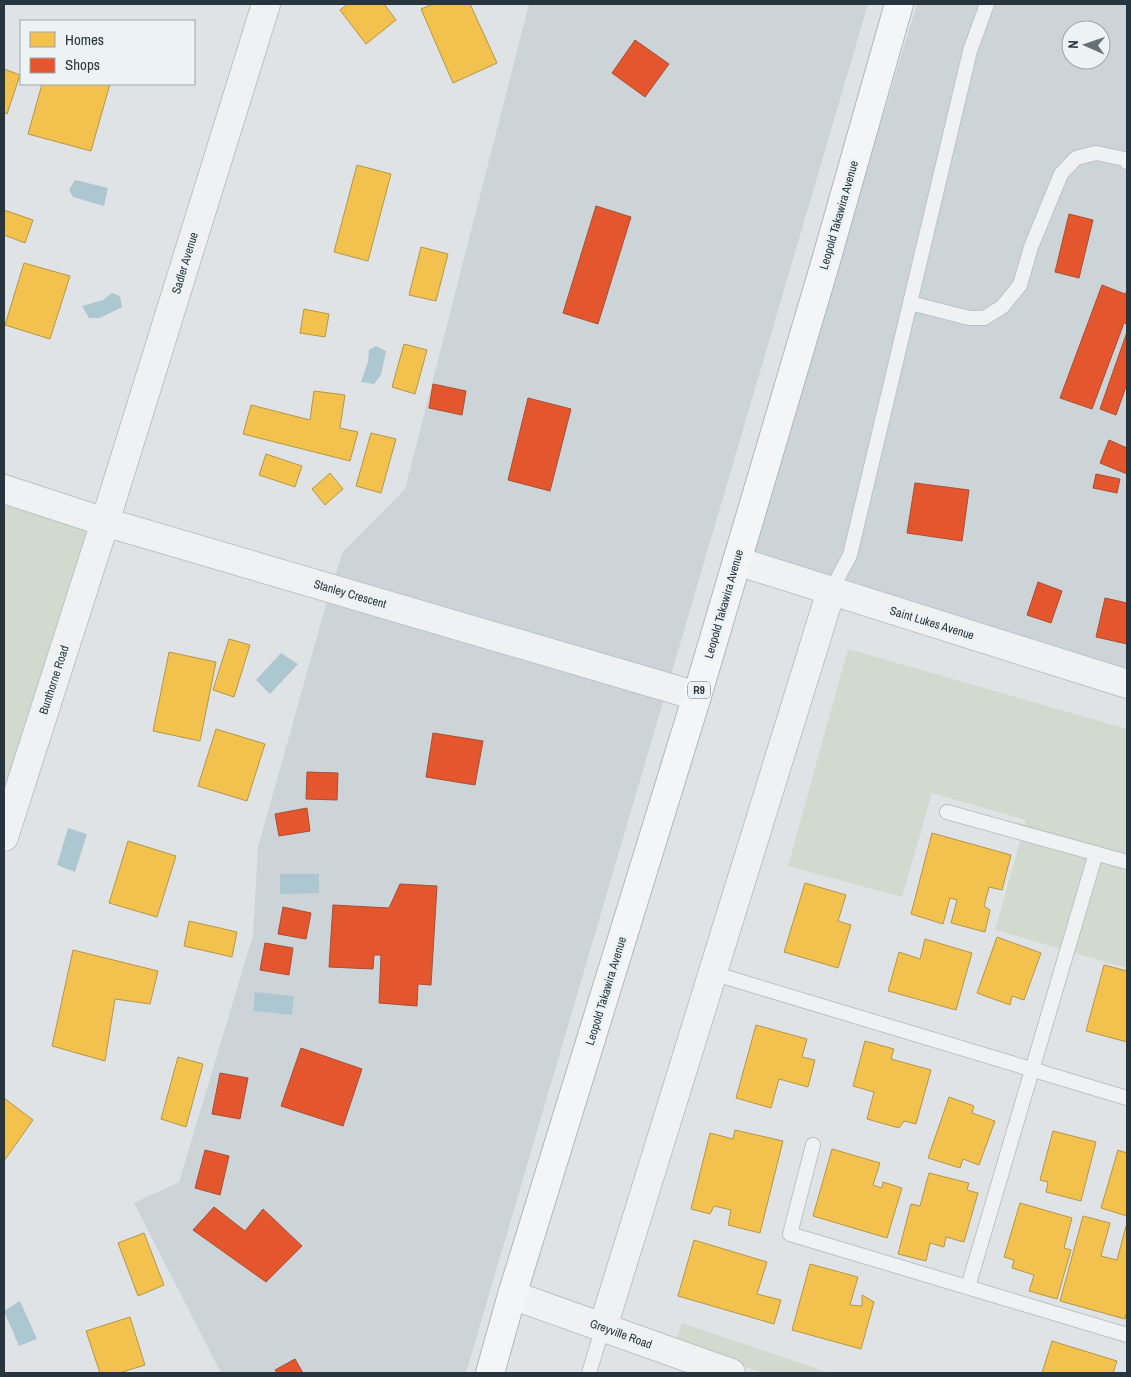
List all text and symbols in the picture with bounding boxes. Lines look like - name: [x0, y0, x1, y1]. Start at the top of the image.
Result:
- legend: [20, 20, 195, 85]
- north arrow: [1061, 20, 1111, 70]
- text: Homes: [65, 29, 104, 50]
- text: N: [1064, 40, 1082, 49]
- text: Shops: [65, 54, 100, 75]
- street label: Leopold Takawira Avenue: [816, 159, 862, 271]
- street label: Sadler Avenue: [168, 230, 202, 296]
- street label: Leopold Takawira Avenue: [701, 548, 747, 660]
- street label: Stanley Crescent: [312, 576, 388, 612]
- street label: Saint Lukes Avenue: [888, 603, 976, 643]
- street label: Bunthorne Road: [35, 643, 73, 717]
- road number: R9: [688, 682, 710, 698]
- street label: Leopold Takawira Avenue: [582, 935, 630, 1047]
- street label: Greyville Road: [588, 1315, 654, 1353]

